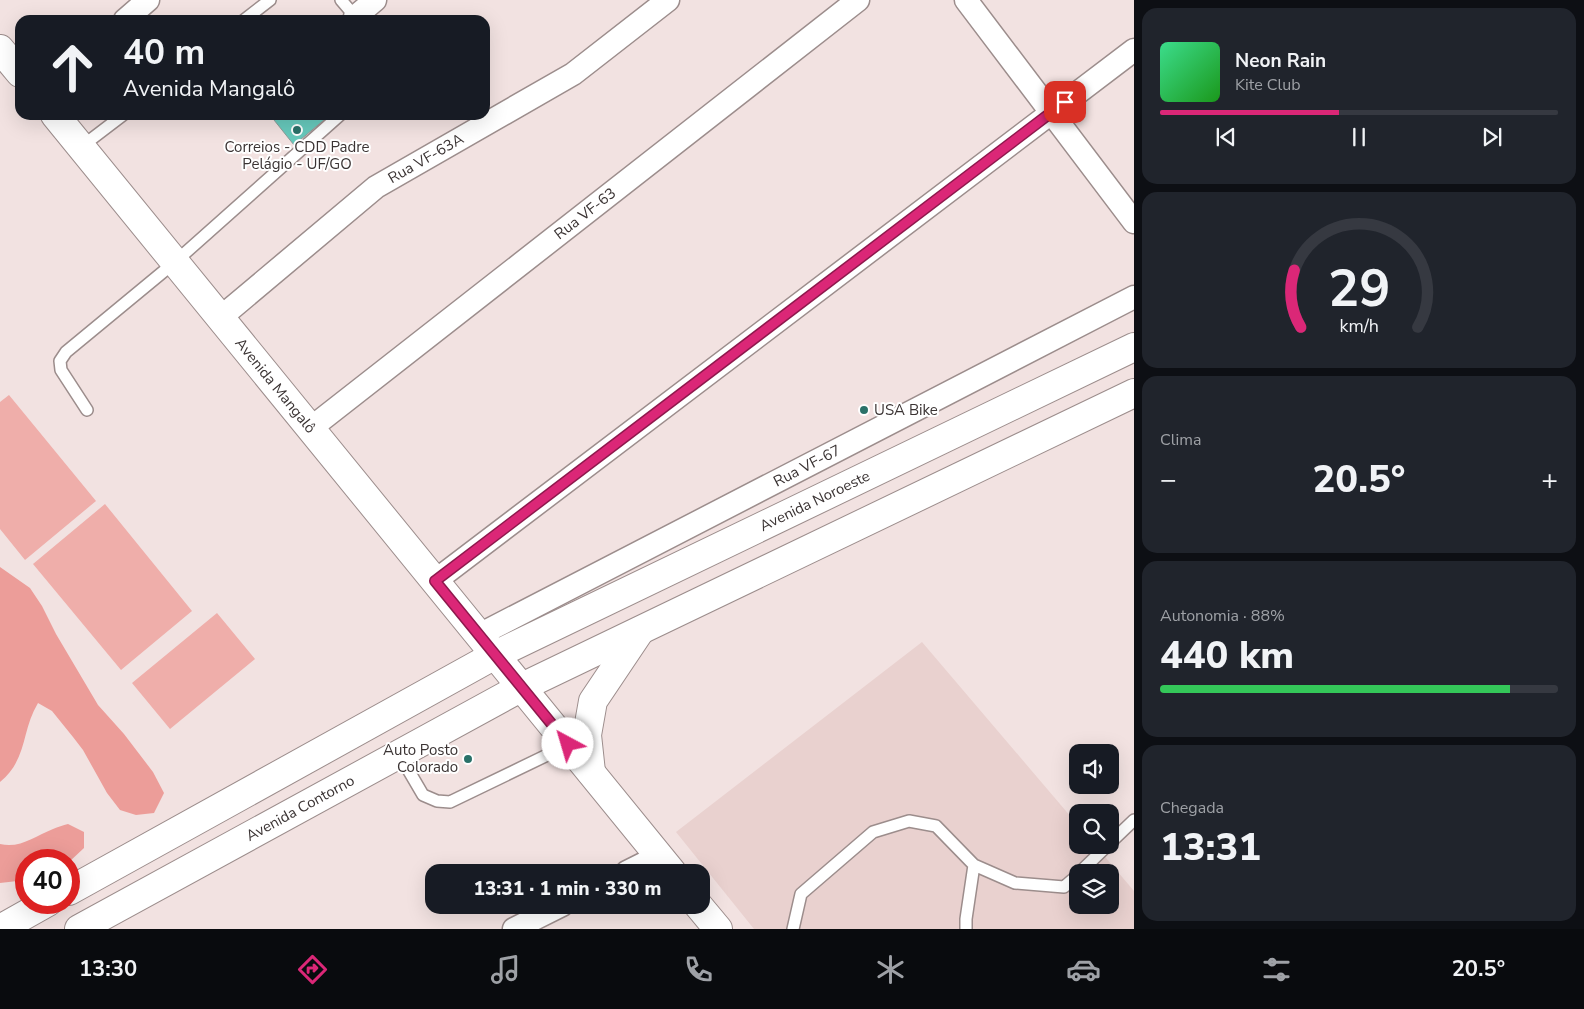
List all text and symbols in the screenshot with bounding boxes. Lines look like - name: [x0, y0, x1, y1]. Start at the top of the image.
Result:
- text: 40 m: [123, 29, 205, 76]
- icon: ahead: [40, 35, 105, 100]
- text: Neon Rain: [1235, 48, 1326, 74]
- text: Avenida Mangalô: [123, 74, 295, 104]
- text: Kite Club: [1235, 74, 1301, 96]
- pin: [1044, 81, 1086, 123]
- icon: arrive: [1051, 88, 1079, 116]
- icon: previous: [1212, 123, 1240, 151]
- icon: pause: [1345, 123, 1373, 151]
- icon: next: [1478, 123, 1506, 151]
- marker: Correios - CDD Padre Pelágio - UF/GO: [291, 124, 303, 136]
- street label: Rua VF-63A: [384, 129, 467, 188]
- place label: Correios - CDD Padre Pelágio - UF/GO: [225, 137, 369, 174]
- street label: Rua VF-63: [550, 183, 620, 244]
- text: 29: [1328, 253, 1390, 324]
- text: km/h: [1339, 314, 1379, 338]
- street label: Avenida Mangalô: [231, 334, 320, 437]
- place label: USA Bike: [874, 400, 938, 420]
- marker: USA Bike: [858, 404, 870, 416]
- text: Clima: [1160, 429, 1201, 451]
- street label: Rua VF-67: [770, 440, 844, 491]
- text: 20.5°: [1313, 454, 1405, 505]
- text: −: [1160, 461, 1177, 499]
- text: +: [1541, 461, 1558, 499]
- street label: Avenida Noroeste: [756, 466, 873, 536]
- text: Autonomia · 88%: [1160, 605, 1285, 627]
- text: 440 km: [1160, 630, 1294, 681]
- position arrow: [541, 717, 593, 769]
- place label: Auto Posto Colorado: [383, 740, 458, 777]
- map controls: [1069, 744, 1119, 914]
- button: sound: [1069, 744, 1119, 794]
- marker: Auto Posto Colorado: [462, 753, 474, 765]
- street label: Avenida Contorno: [242, 770, 358, 846]
- text: Chegada: [1160, 797, 1224, 819]
- button: search: [1069, 804, 1119, 854]
- text: 13:31: [1160, 822, 1261, 873]
- speed limit sign: 40: [15, 849, 80, 914]
- button: layers: [1069, 864, 1119, 914]
- text: 13:31 · 1 min · 330 m: [474, 876, 661, 902]
- icon: directions: [295, 952, 330, 987]
- icon: music: [488, 952, 523, 987]
- icon: phone: [681, 952, 716, 987]
- icon: climate: [873, 952, 908, 987]
- icon: car: [1066, 952, 1101, 987]
- icon: filters: [1259, 952, 1294, 987]
- text: 13:30: [79, 954, 137, 984]
- text: 20.5°: [1452, 954, 1505, 984]

